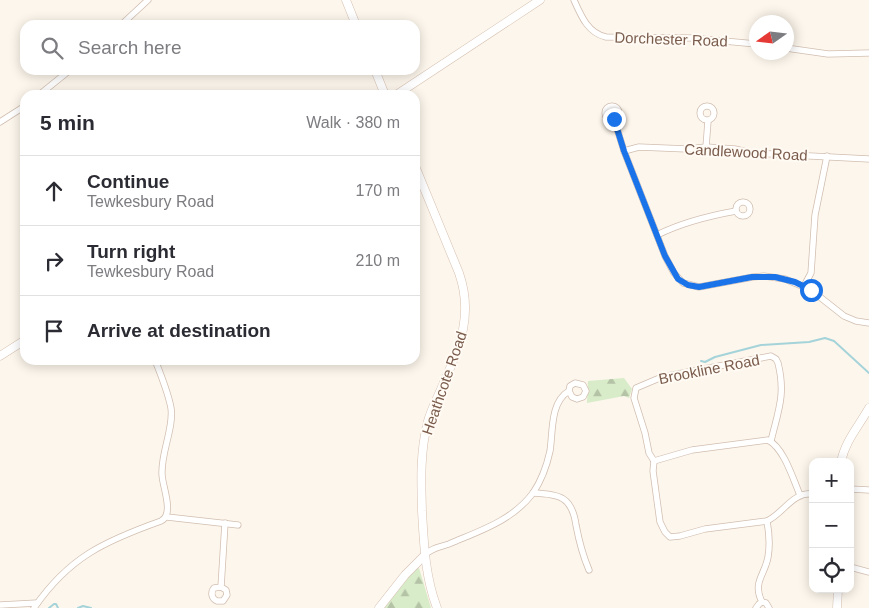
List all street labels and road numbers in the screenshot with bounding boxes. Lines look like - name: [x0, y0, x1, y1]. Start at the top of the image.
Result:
- street label: Dorchester Road: [614, 29, 728, 49]
- street label: Candlewood Road: [684, 140, 808, 164]
- street label: Heathcote Road: [418, 329, 470, 437]
- street label: Brookline Road: [657, 351, 761, 387]

